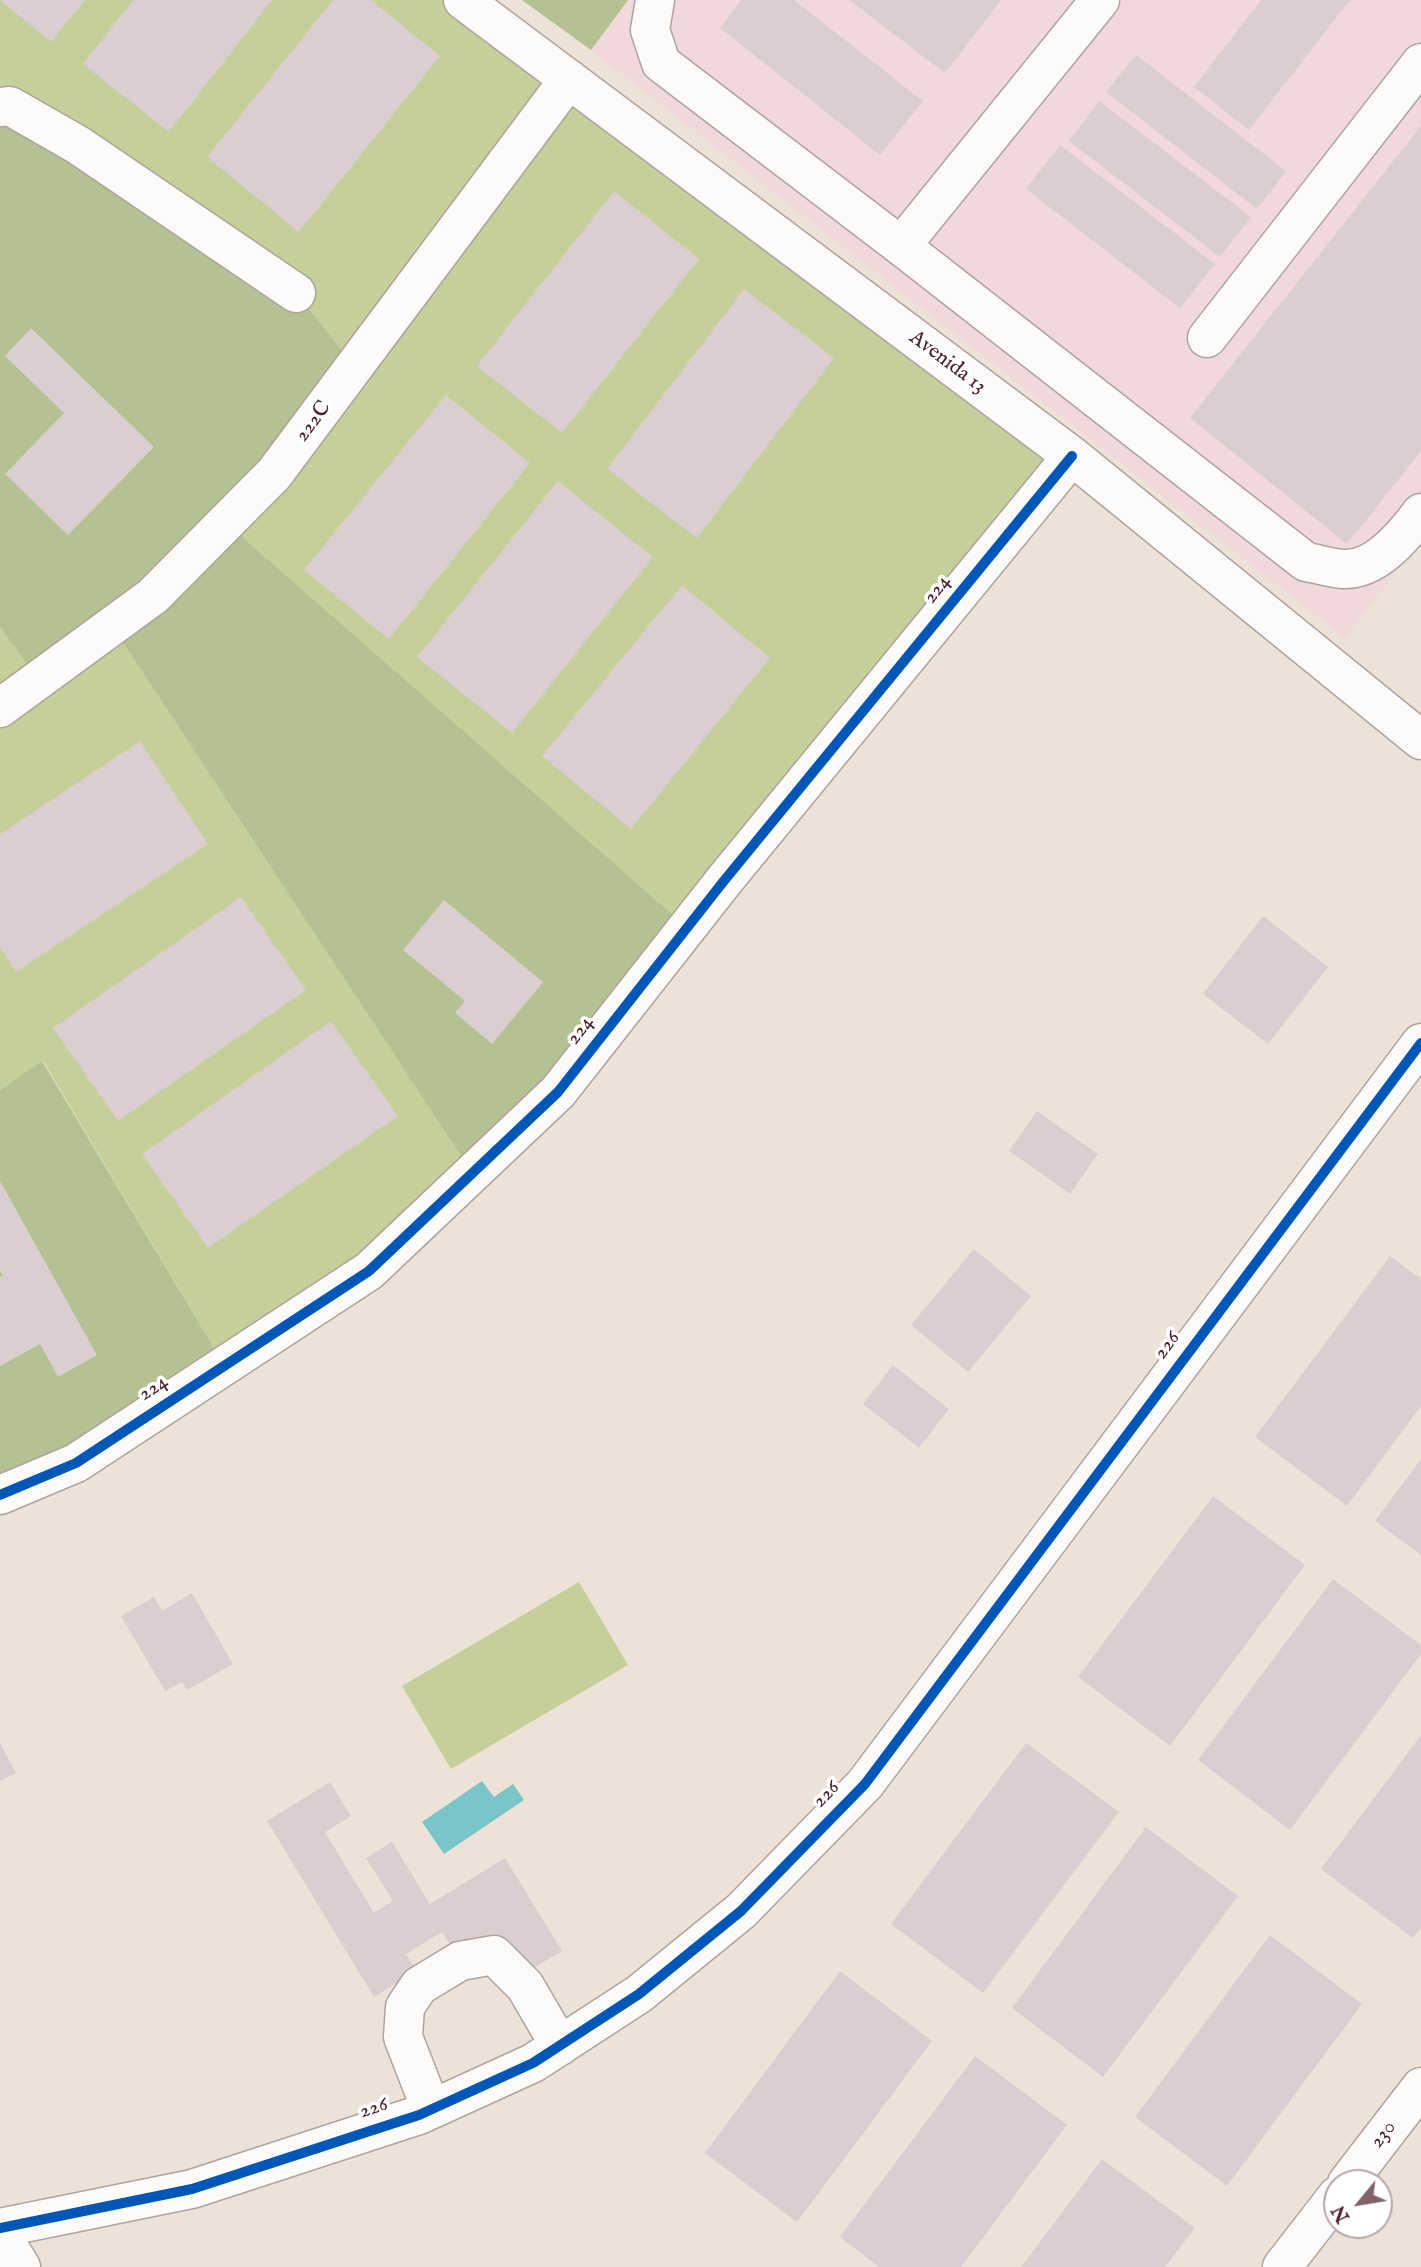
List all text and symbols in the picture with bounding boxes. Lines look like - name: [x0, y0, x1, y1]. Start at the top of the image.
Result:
- street label: Avenida 13: [904, 326, 990, 400]
- street label: 222C: [291, 397, 337, 447]
- street label: 224: [919, 570, 957, 610]
- street label: 224: [562, 1011, 600, 1051]
- street label: 226: [1149, 1327, 1187, 1365]
- street label: 224: [135, 1370, 173, 1408]
- street label: 226: [808, 1776, 846, 1814]
- street label: 226: [357, 2093, 391, 2125]
- street label: 230: [1365, 2116, 1403, 2154]
- north arrow: [1323, 2169, 1393, 2239]
- text: N: [1327, 2200, 1356, 2227]

